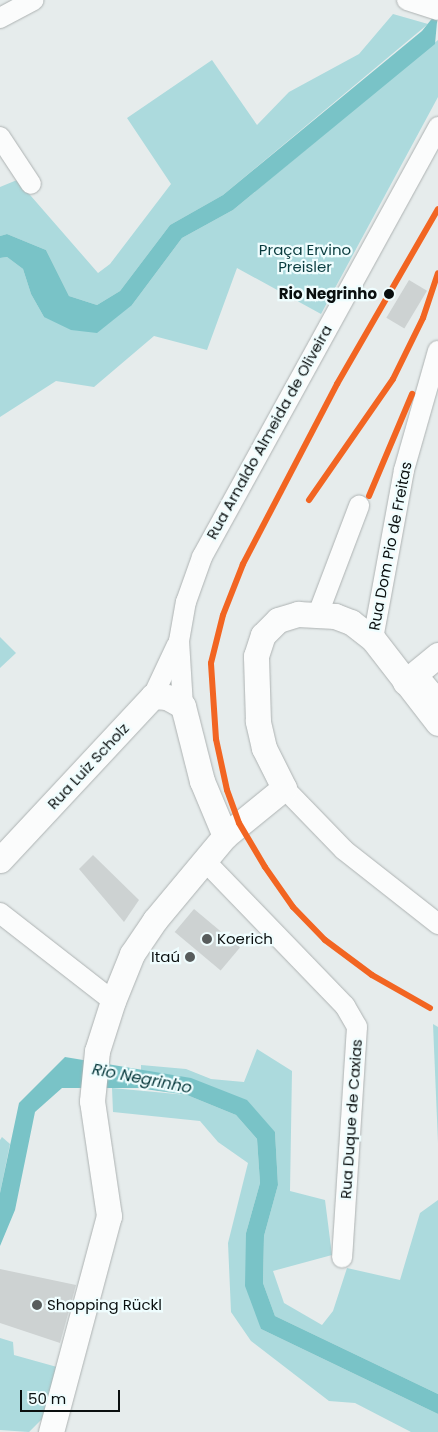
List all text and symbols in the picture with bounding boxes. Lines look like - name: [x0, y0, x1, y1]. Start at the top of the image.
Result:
- park label: Praça Ervino Preisler: [259, 240, 351, 275]
- place label: Rio Negrinho: [279, 285, 377, 303]
- marker: Rio Negrinho: [381, 286, 397, 302]
- street label: Rua Arnaldo Almeida de Oliveira: [202, 322, 336, 542]
- street label: Rua Dom Pio de Freitas: [365, 460, 415, 632]
- street label: Rua Luiz Scholz: [44, 719, 132, 813]
- place label: Koerich: [217, 930, 273, 948]
- marker: Koerich: [201, 933, 213, 945]
- place label: Itaú: [151, 948, 180, 966]
- marker: Itaú: [184, 951, 196, 963]
- street label: Rua Duque de Caxias: [336, 1039, 366, 1199]
- water label: Rio Negrinho: [90, 1060, 194, 1098]
- place label: Shopping Rückl: [47, 1296, 162, 1314]
- marker: Shopping Rückl: [31, 1299, 43, 1311]
- scale bar: [22, 1380, 122, 1412]
- text: 50 m: [28, 1388, 66, 1409]

